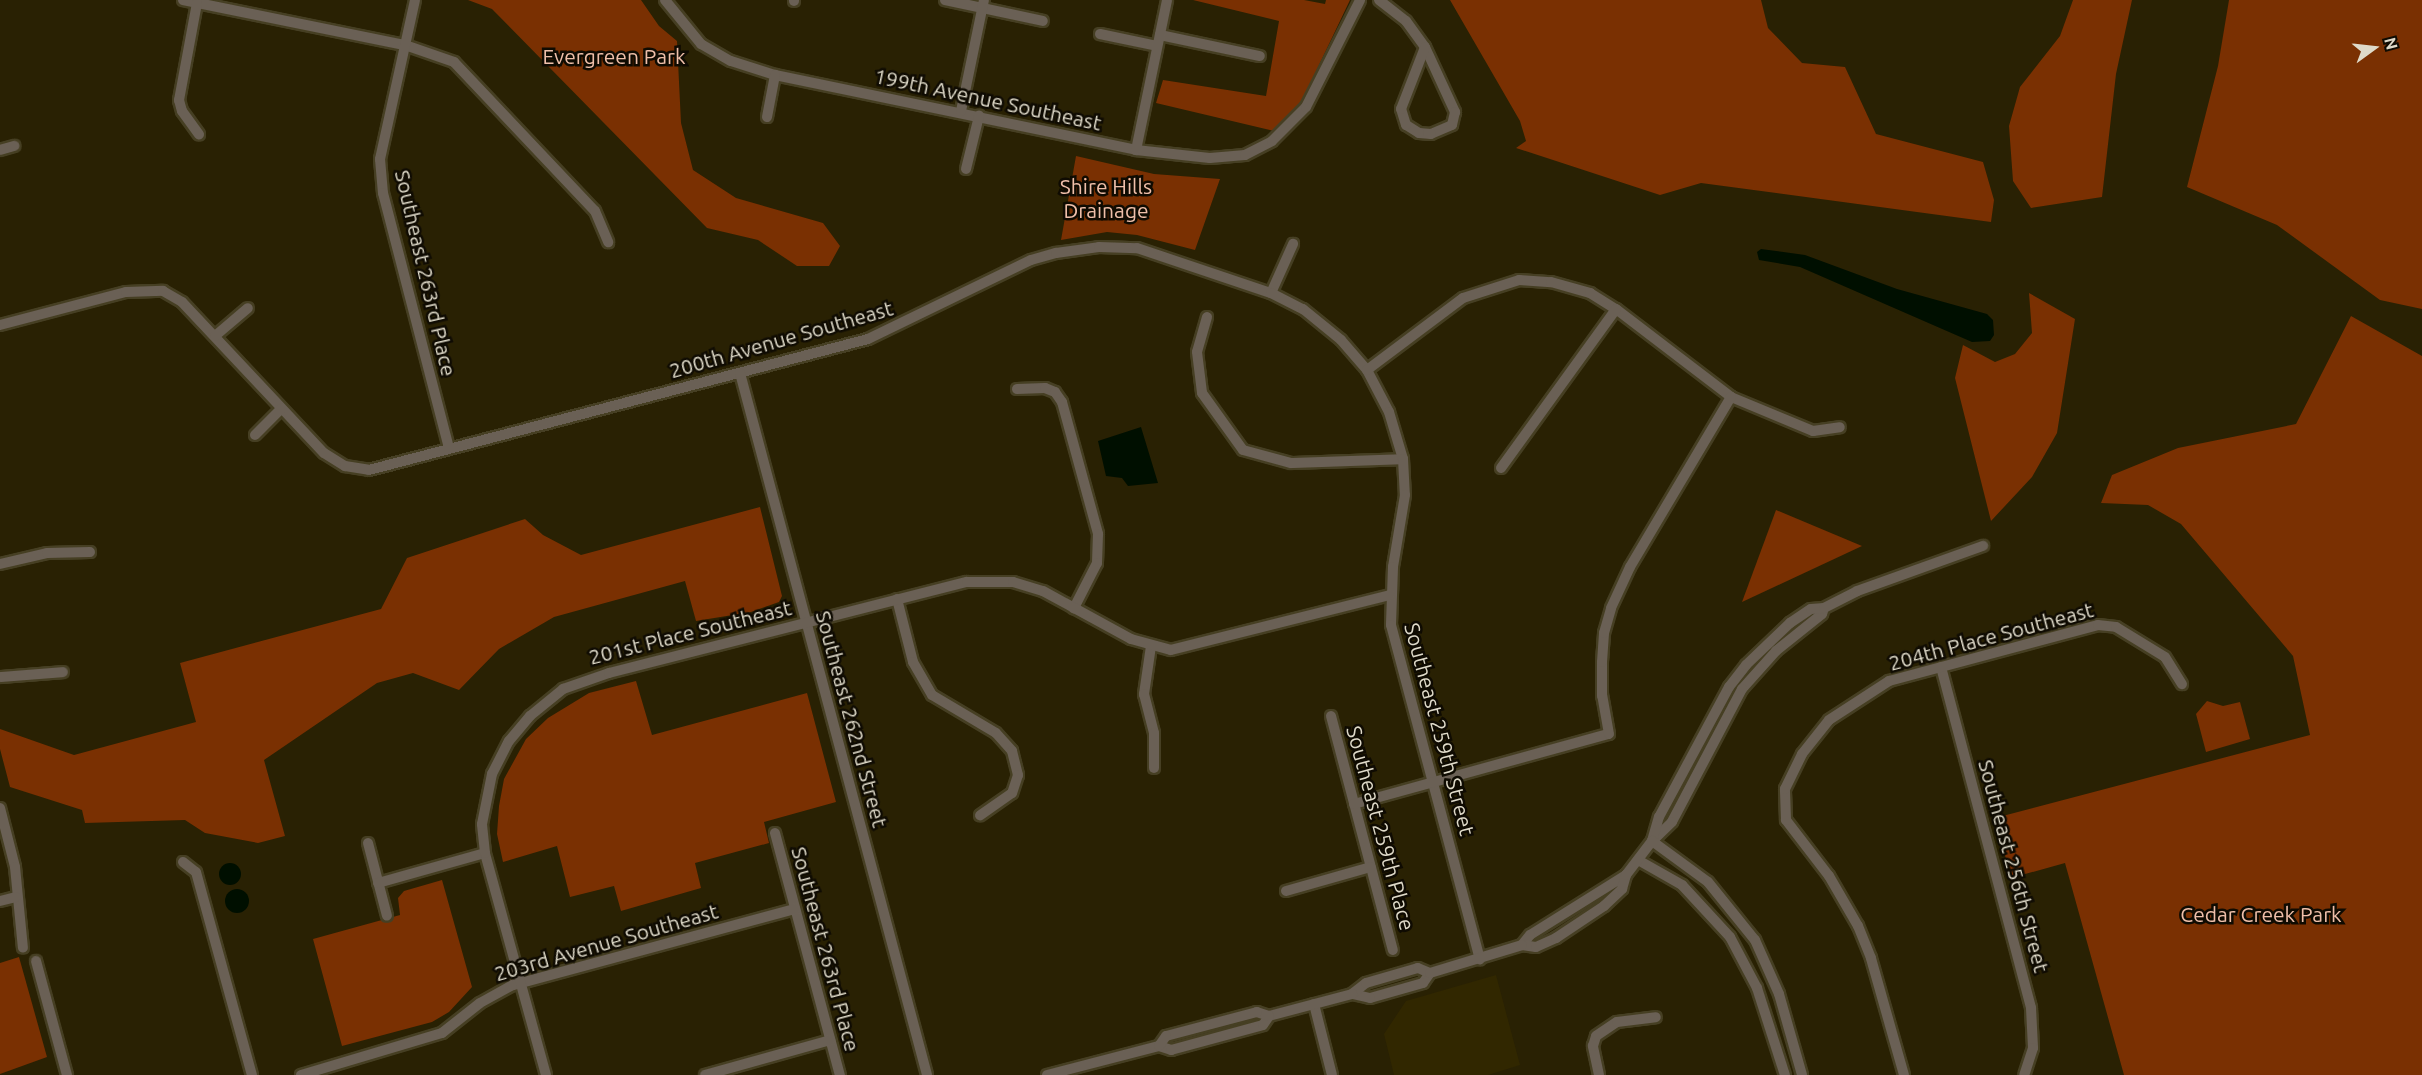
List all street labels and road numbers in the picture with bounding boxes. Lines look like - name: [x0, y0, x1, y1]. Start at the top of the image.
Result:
- street label: 199th Avenue Southeast: [872, 63, 1104, 135]
- street label: Southeast 263rd Place: [390, 167, 462, 379]
- street label: 200th Avenue Southeast: [666, 295, 896, 383]
- street label: 201st Place Southeast: [586, 595, 794, 669]
- street label: 204th Place Southeast: [1886, 597, 2096, 675]
- street label: Southeast 262nd Street: [811, 608, 893, 830]
- street label: Southeast 259th Street: [1399, 620, 1481, 838]
- street label: Southeast 259th Place: [1342, 723, 1420, 933]
- street label: Southeast 256th Street: [1973, 757, 2055, 975]
- street label: Southeast 263rd Place: [787, 844, 865, 1054]
- street label: 203rd Avenue Southeast: [491, 898, 721, 986]

